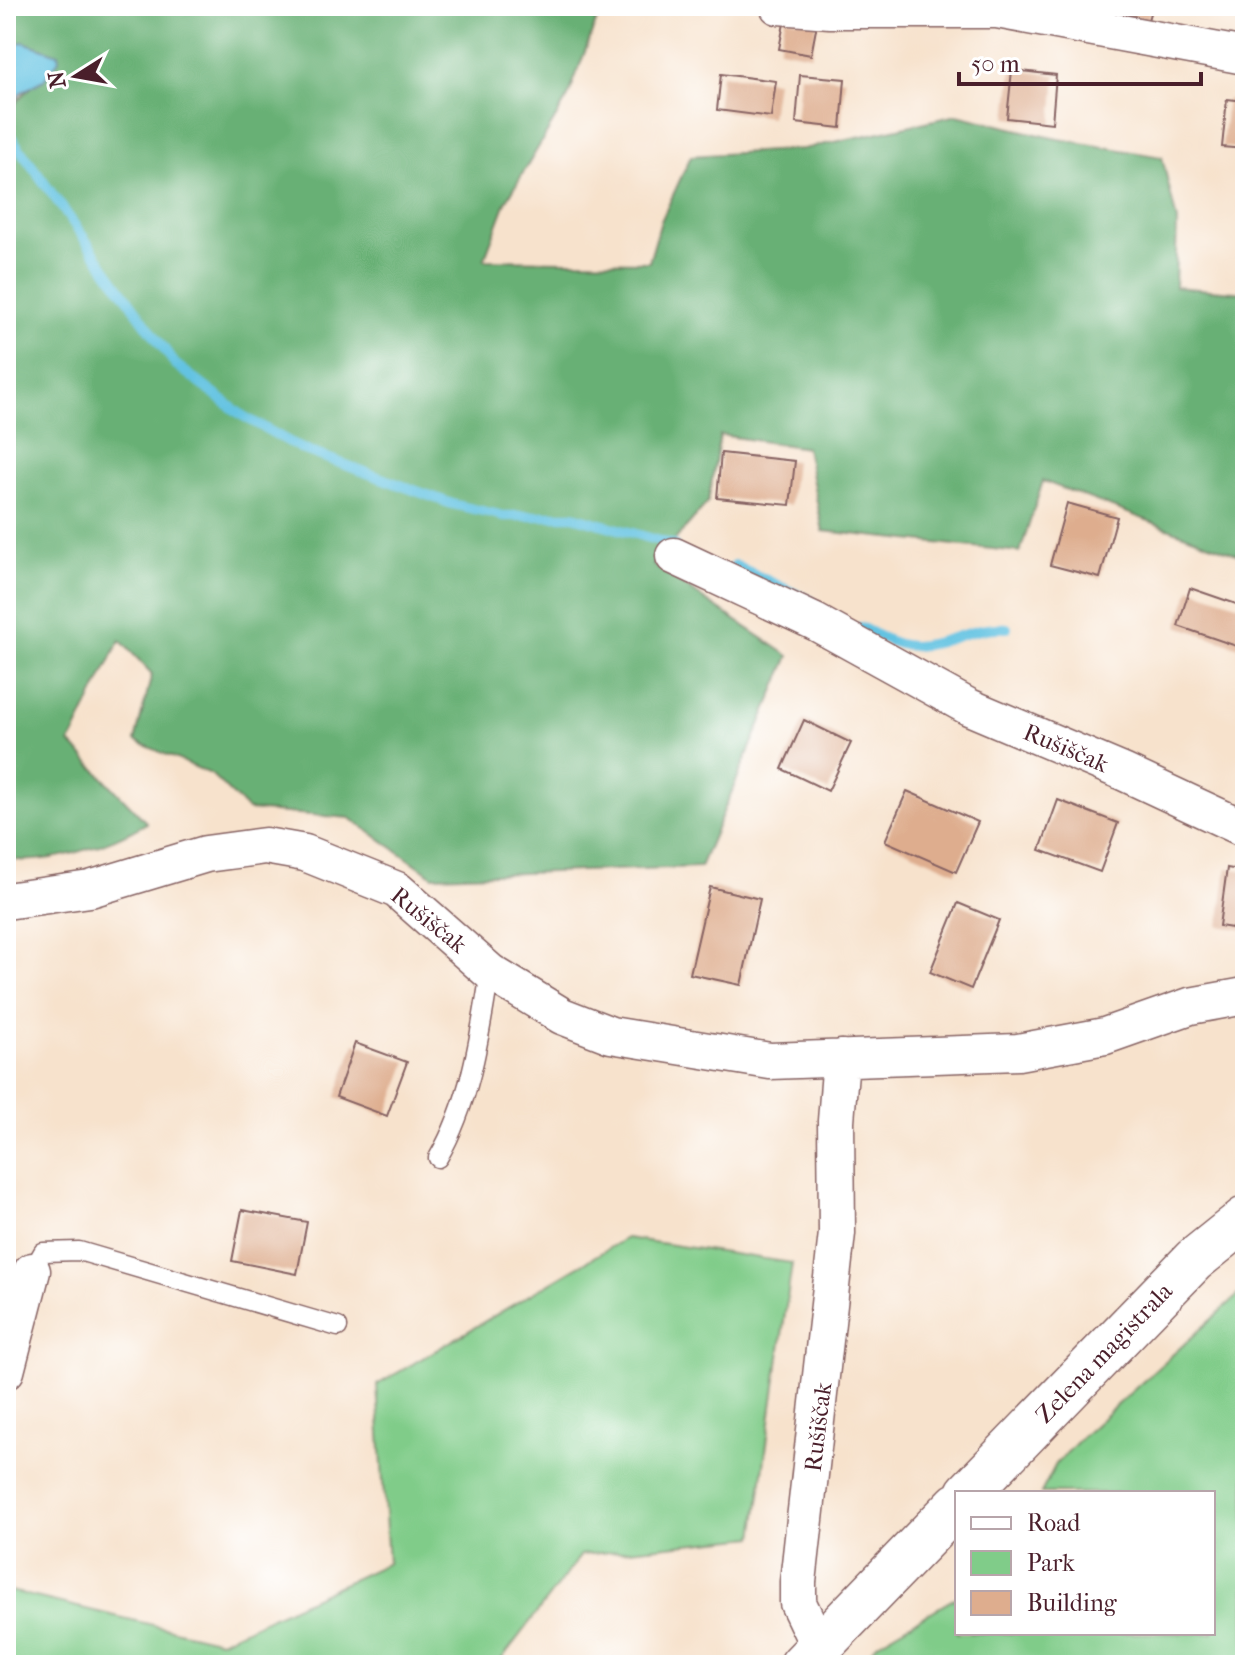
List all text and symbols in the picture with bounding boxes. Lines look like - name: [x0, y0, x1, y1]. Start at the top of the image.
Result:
- north arrow: [36, 36, 116, 116]
- scale bar: [959, 36, 1201, 86]
- text: 50 m: [971, 50, 1020, 78]
- text: N: [43, 69, 72, 90]
- street label: Rušiščak: [1019, 718, 1113, 779]
- street label: Rušiščak: [385, 881, 473, 959]
- street label: Zelena magistrala: [1030, 1276, 1179, 1429]
- street label: Rušiščak: [799, 1380, 837, 1473]
- legend: [955, 1491, 1215, 1635]
- text: Road: [1027, 1509, 1081, 1537]
- text: Park: [1027, 1549, 1075, 1577]
- text: Building: [1027, 1589, 1118, 1617]

